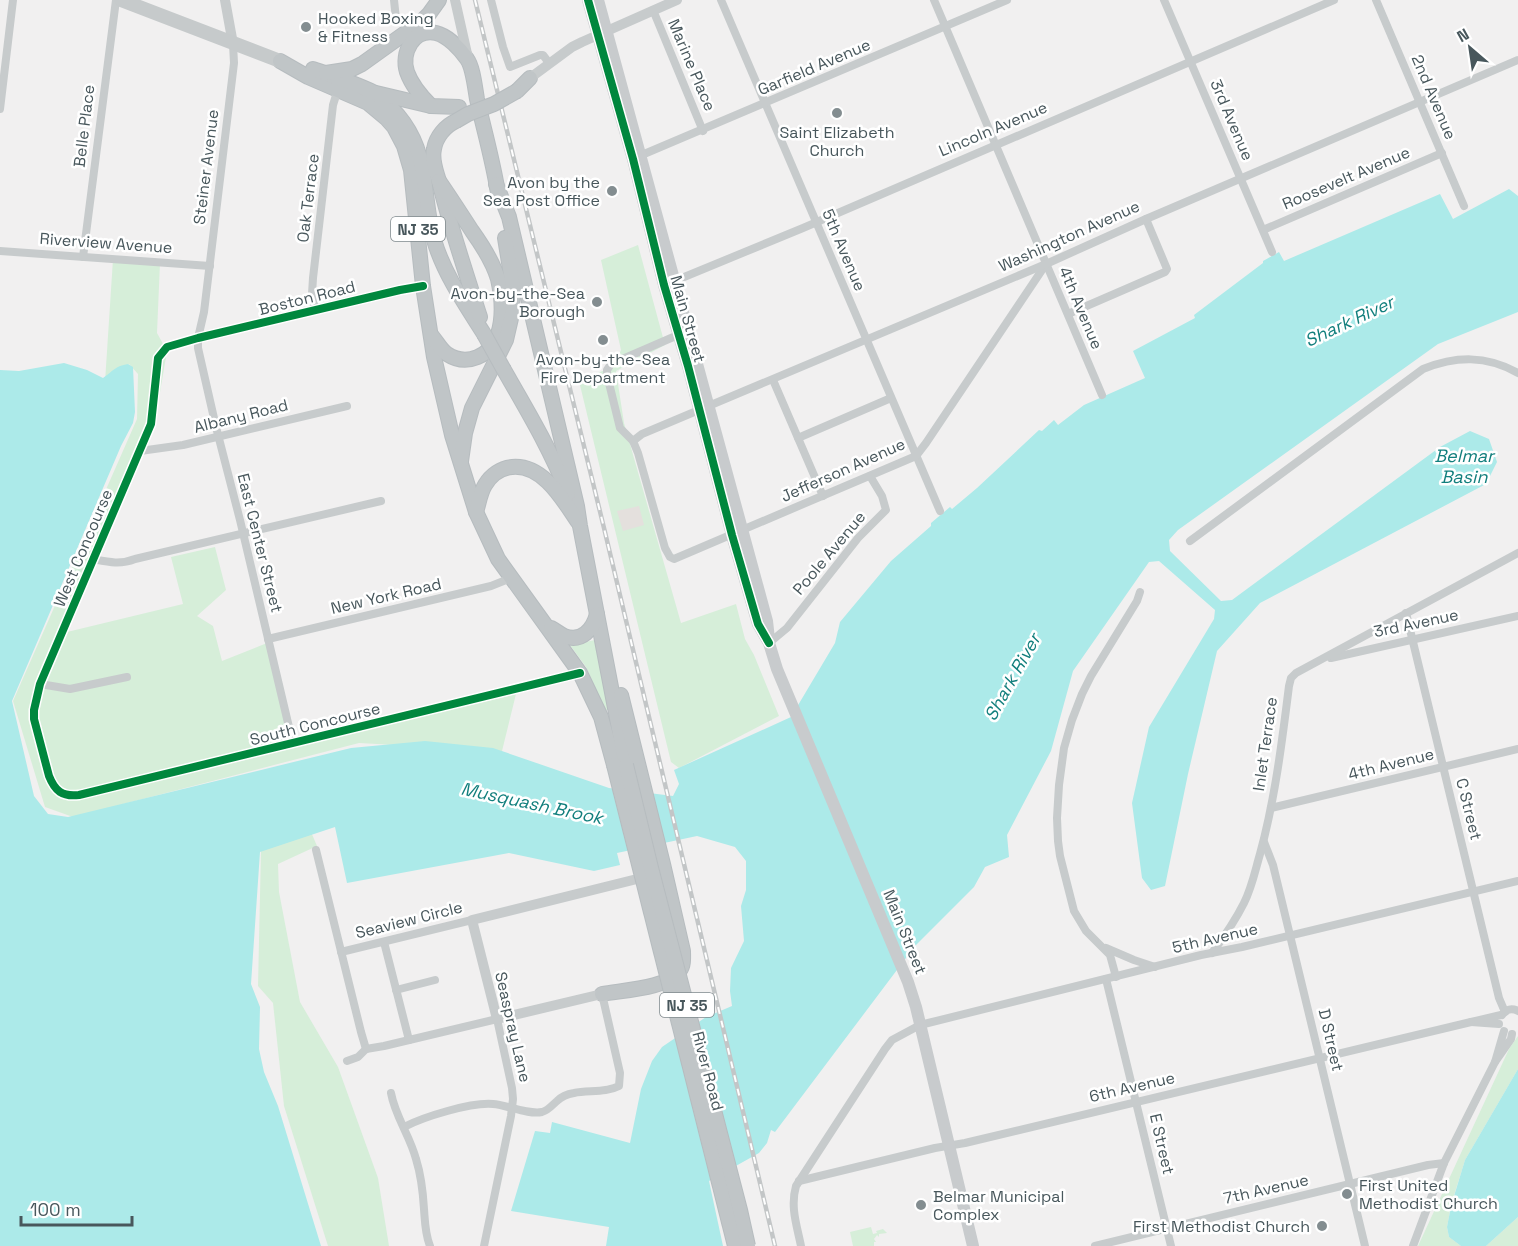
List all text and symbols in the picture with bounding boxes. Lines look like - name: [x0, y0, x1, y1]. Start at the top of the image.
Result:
- place label: Hooked Boxing & Fitness: [318, 8, 434, 47]
- street label: Marine Place: [663, 16, 721, 114]
- north arrow: [1440, 18, 1500, 78]
- marker: Hooked Boxing & Fitness: [299, 20, 313, 34]
- text: N: [1453, 24, 1473, 47]
- street label: Garfield Avenue: [754, 34, 874, 100]
- street label: 2nd Avenue: [1407, 51, 1461, 143]
- street label: 3rd Avenue: [1206, 76, 1258, 164]
- street label: Belle Place: [69, 84, 99, 168]
- street label: Lincoln Avenue: [935, 97, 1051, 161]
- marker: Saint Elizabeth Church: [830, 106, 844, 120]
- street label: Steiner Avenue: [189, 108, 223, 226]
- place label: Saint Elizabeth Church: [780, 122, 894, 161]
- street label: Roosevelt Avenue: [1279, 142, 1413, 214]
- street label: Oak Terrace: [292, 152, 324, 244]
- place label: Avon by the Sea Post Office: [483, 172, 600, 211]
- marker: Avon by the Sea Post Office: [605, 184, 619, 198]
- street label: Washington Avenue: [995, 195, 1143, 277]
- street label: 5th Avenue: [817, 206, 871, 294]
- road number: NJ 35: [391, 217, 445, 241]
- street label: Riverview Avenue: [39, 228, 173, 258]
- street label: 4th Avenue: [1054, 264, 1108, 352]
- street label: Main Street: [666, 273, 710, 365]
- street label: Boston Road: [256, 276, 358, 320]
- place label: Avon-by-the-Sea Borough: [451, 283, 585, 322]
- water label: Shark River: [1301, 289, 1399, 352]
- marker: Avon-by-the-Sea Borough: [590, 295, 604, 309]
- marker: Avon-by-the-Sea Fire Department: [596, 333, 610, 347]
- place label: Avon-by-the-Sea Fire Department: [536, 349, 670, 388]
- street label: Albany Road: [192, 394, 290, 438]
- street label: Jefferson Avenue: [778, 433, 908, 507]
- water label: Belmar Basin: [1434, 444, 1496, 488]
- street label: East Center Street: [233, 471, 287, 615]
- street label: West Concourse: [49, 486, 117, 610]
- street label: Poole Avenue: [788, 507, 870, 599]
- street label: New York Road: [329, 573, 443, 619]
- street label: 3rd Avenue: [1372, 604, 1460, 642]
- water label: Shark River: [979, 627, 1046, 725]
- street label: Inlet Terrace: [1248, 696, 1282, 792]
- street label: South Concourse: [248, 698, 382, 750]
- street label: 4th Avenue: [1346, 743, 1436, 785]
- street label: C Street: [1451, 776, 1487, 842]
- water label: Musquash Brook: [459, 777, 607, 830]
- street label: Main Street: [878, 886, 932, 978]
- street label: Seaview Circle: [353, 897, 465, 943]
- street label: 5th Avenue: [1170, 918, 1260, 958]
- street label: Seaspray Lane: [490, 970, 536, 1084]
- road number: NJ 35: [660, 993, 714, 1017]
- street label: D Street: [1314, 1007, 1348, 1073]
- street label: River Road: [687, 1029, 729, 1113]
- street label: 6th Avenue: [1087, 1067, 1177, 1107]
- street label: E Street: [1145, 1111, 1179, 1177]
- street label: 7th Avenue: [1221, 1169, 1311, 1209]
- place label: First United Methodist Church: [1359, 1175, 1498, 1214]
- place label: Belmar Municipal Complex: [933, 1186, 1064, 1225]
- marker: First United Methodist Church: [1340, 1187, 1354, 1201]
- scale bar: [21, 1189, 132, 1227]
- text: 100 m: [30, 1198, 81, 1221]
- marker: Belmar Municipal Complex: [914, 1198, 928, 1212]
- place label: First Methodist Church: [1133, 1216, 1310, 1237]
- marker: First Methodist Church: [1315, 1219, 1329, 1233]

